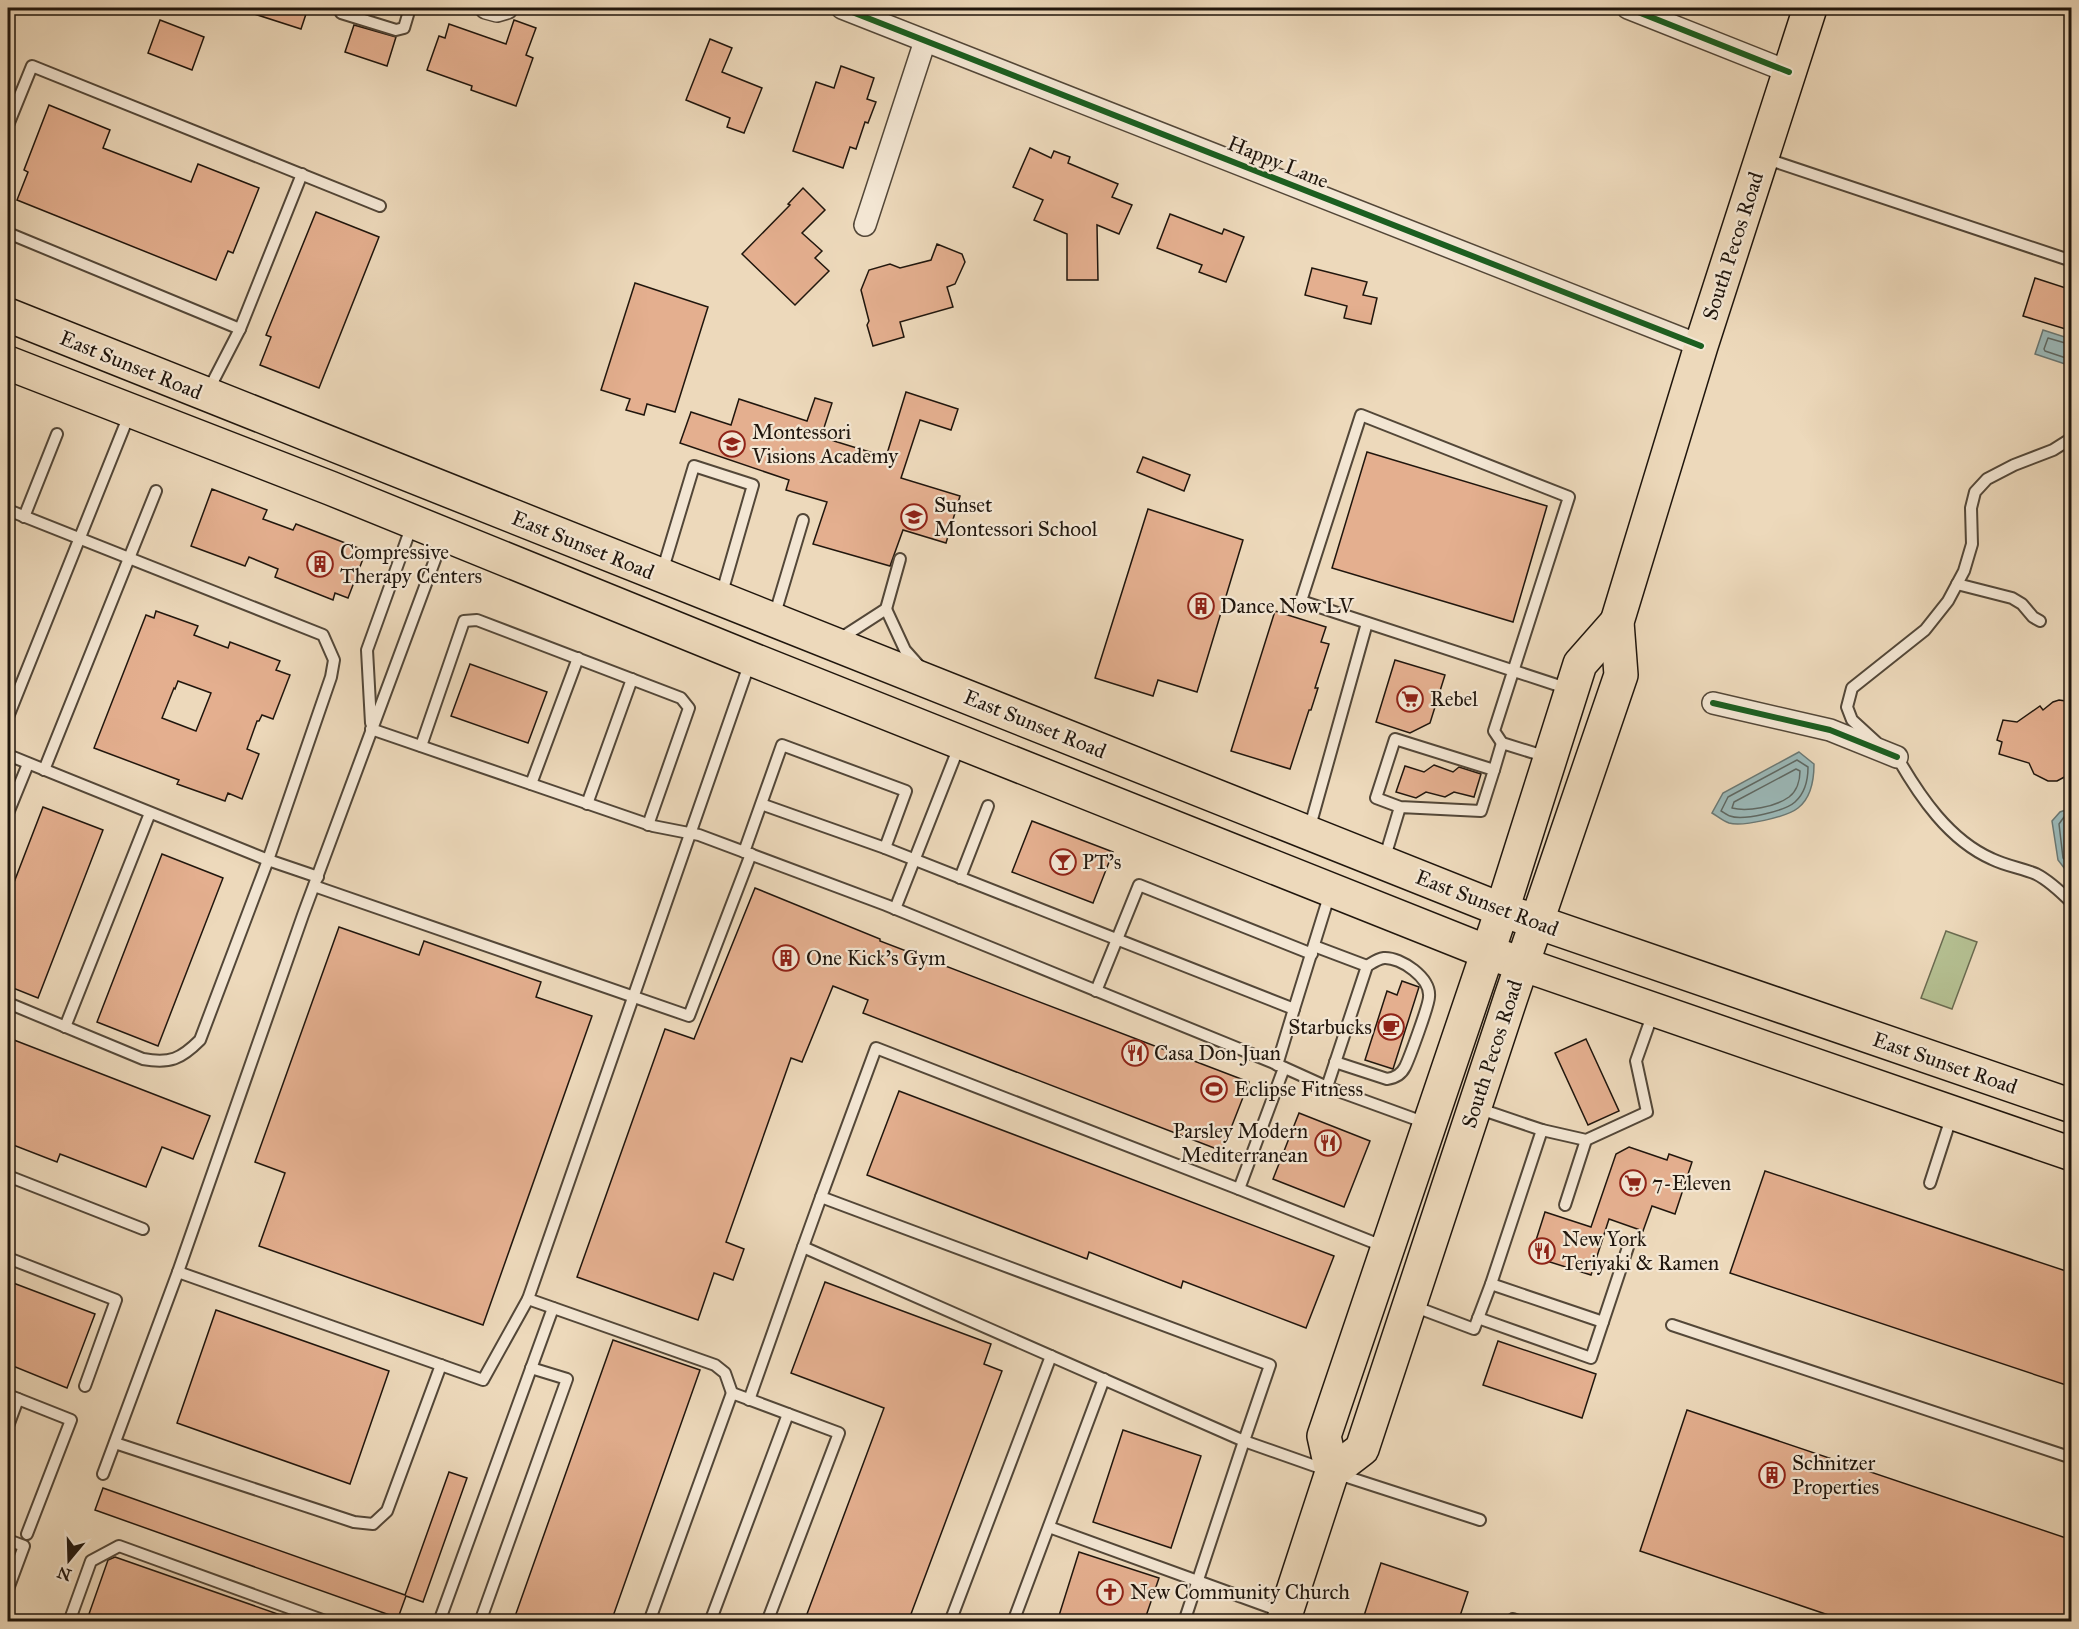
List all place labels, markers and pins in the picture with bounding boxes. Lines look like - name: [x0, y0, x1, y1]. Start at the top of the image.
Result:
- place label: Montessori Visions Academy: [751, 419, 899, 469]
- school or university icon: Montessori Visions Academy: [717, 429, 747, 459]
- place label: Sunset Montessori School: [934, 492, 1098, 542]
- school or university icon: Sunset Montessori School: [899, 502, 929, 532]
- place label: Compressive Therapy Centers: [340, 539, 482, 589]
- building icon: Compressive Therapy Centers: [305, 549, 335, 579]
- building icon: Dance Now LV: [1186, 591, 1216, 621]
- place label: Dance Now LV: [1220, 593, 1355, 619]
- supermarket icon: Rebel: [1395, 684, 1425, 714]
- place label: Rebel: [1430, 686, 1478, 712]
- bar icon: PT's: [1048, 847, 1078, 877]
- place label: PT's: [1082, 849, 1121, 875]
- building icon: One Kick's Gym: [771, 943, 801, 973]
- place label: One Kick's Gym: [806, 945, 946, 971]
- cafe icon: Starbucks: [1376, 1012, 1406, 1042]
- place label: Starbucks: [1288, 1014, 1372, 1040]
- restaurant icon: Casa Don Juan: [1120, 1038, 1150, 1068]
- place label: Casa Don Juan: [1154, 1040, 1281, 1066]
- sports icon: Eclipse Fitness: [1199, 1074, 1229, 1104]
- place label: Eclipse Fitness: [1234, 1076, 1363, 1102]
- place label: Parsley Modern Mediterranean: [1173, 1118, 1308, 1168]
- restaurant icon: Parsley Modern Mediterranean: [1313, 1128, 1343, 1158]
- supermarket icon: 7-Eleven: [1618, 1168, 1648, 1198]
- place label: 7-Eleven: [1652, 1170, 1731, 1196]
- place label: New York Teriyaki & Ramen: [1562, 1226, 1719, 1276]
- restaurant icon: New York Teriyaki & Ramen: [1527, 1236, 1557, 1266]
- place label: Schnitzer Properties: [1792, 1450, 1879, 1500]
- building icon: Schnitzer Properties: [1757, 1460, 1787, 1490]
- church icon: New Community Church: [1095, 1577, 1125, 1607]
- place label: New Community Church: [1130, 1579, 1350, 1605]

